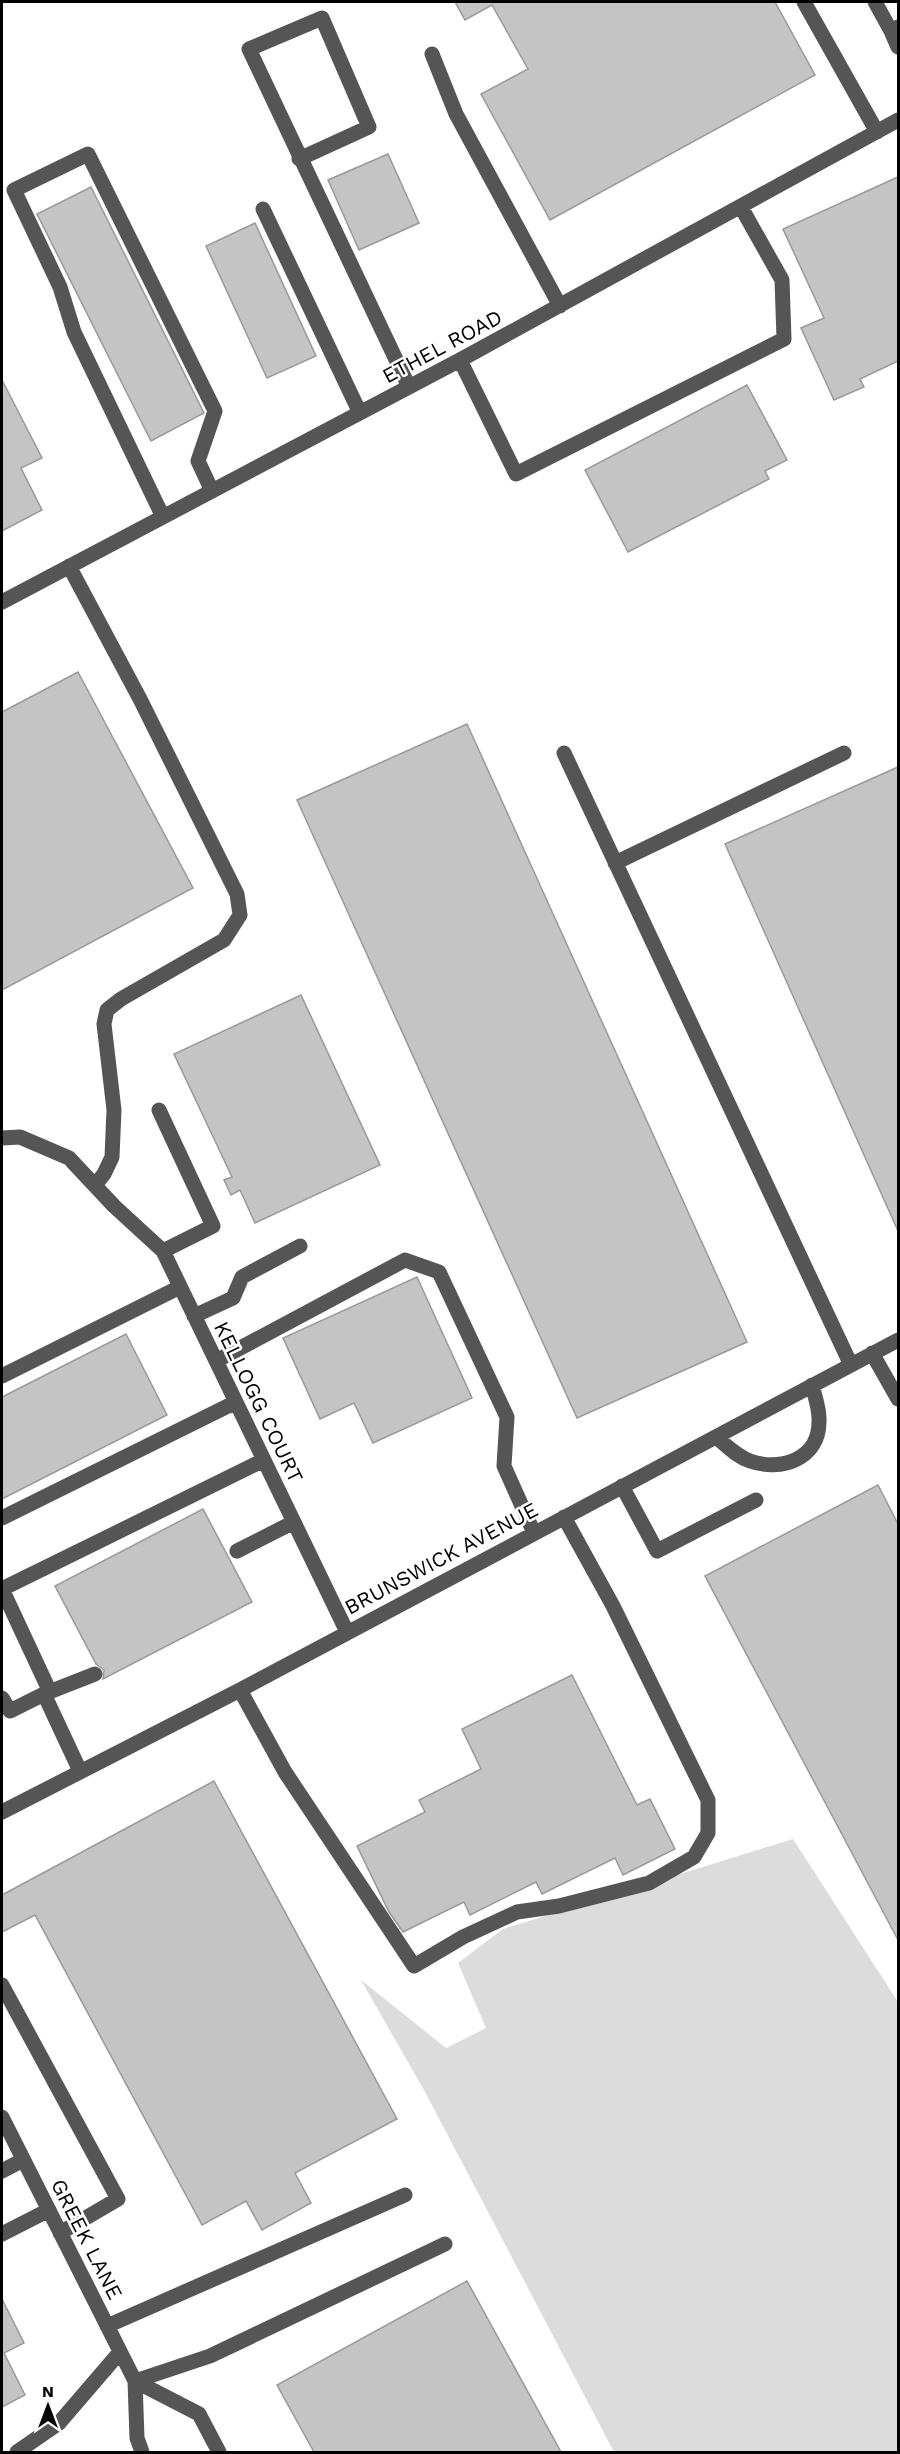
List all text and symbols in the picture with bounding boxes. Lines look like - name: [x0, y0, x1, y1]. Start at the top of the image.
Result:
- street label: ETHEL ROAD: [378, 304, 506, 388]
- street label: KELLOGG COURT: [209, 1317, 309, 1487]
- street label: BRUNSWICK AVENUE: [340, 1496, 542, 1620]
- street label: GREEK LANE: [46, 2175, 128, 2303]
- north arrow: [18, 2376, 78, 2436]
- text: N: [42, 2382, 54, 2401]

